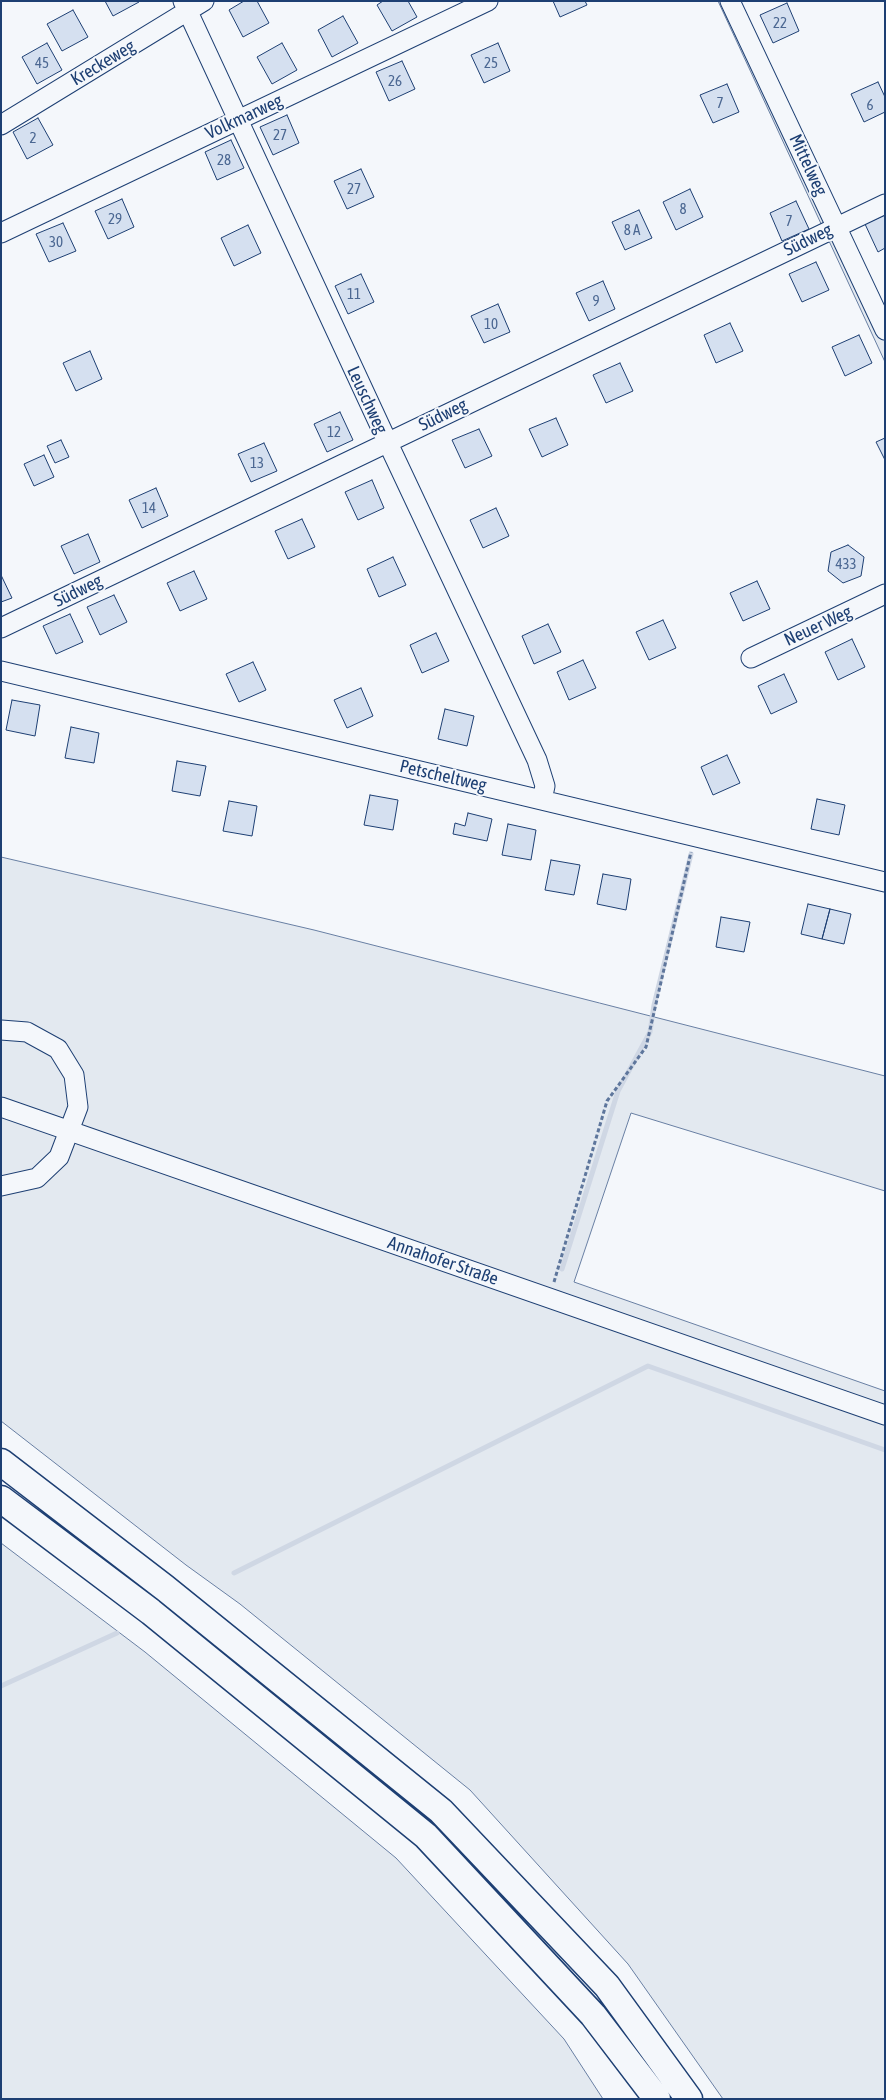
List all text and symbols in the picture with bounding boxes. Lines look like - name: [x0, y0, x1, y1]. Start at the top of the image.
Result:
- house number: 22: [773, 14, 787, 32]
- street label: Kreckeweg: [67, 35, 139, 91]
- house number: 45: [35, 54, 49, 72]
- house number: 25: [484, 54, 498, 72]
- house number: 26: [388, 72, 402, 90]
- street label: Volkmarweg: [202, 90, 286, 144]
- house number: 7: [716, 94, 724, 112]
- house number: 6: [866, 96, 874, 114]
- house number: 27: [273, 126, 287, 144]
- house number: 2: [29, 129, 37, 147]
- street label: Mittelweg: [784, 131, 832, 199]
- house number: 28: [217, 151, 231, 169]
- house number: 27: [347, 180, 361, 198]
- house number: 8: [679, 200, 687, 218]
- house number: 29: [108, 210, 122, 228]
- house number: 7: [785, 212, 793, 230]
- street label: Südweg: [780, 219, 836, 261]
- house number: 8 A: [624, 221, 640, 239]
- house number: 30: [49, 233, 63, 251]
- house number: 11: [347, 285, 361, 303]
- house number: 9: [592, 292, 600, 310]
- house number: 10: [484, 315, 498, 333]
- street label: Leuschweg: [342, 363, 392, 437]
- street label: Südweg: [415, 394, 471, 436]
- house number: 12: [327, 423, 341, 441]
- house number: 13: [250, 454, 264, 472]
- house number: 14: [142, 499, 156, 517]
- house number: 433: [835, 555, 857, 573]
- street label: Südweg: [50, 570, 106, 612]
- street label: Neuer Weg: [781, 601, 855, 651]
- street label: Petscheltweg: [398, 756, 488, 796]
- street label: Annahofer Straße: [385, 1232, 501, 1290]

